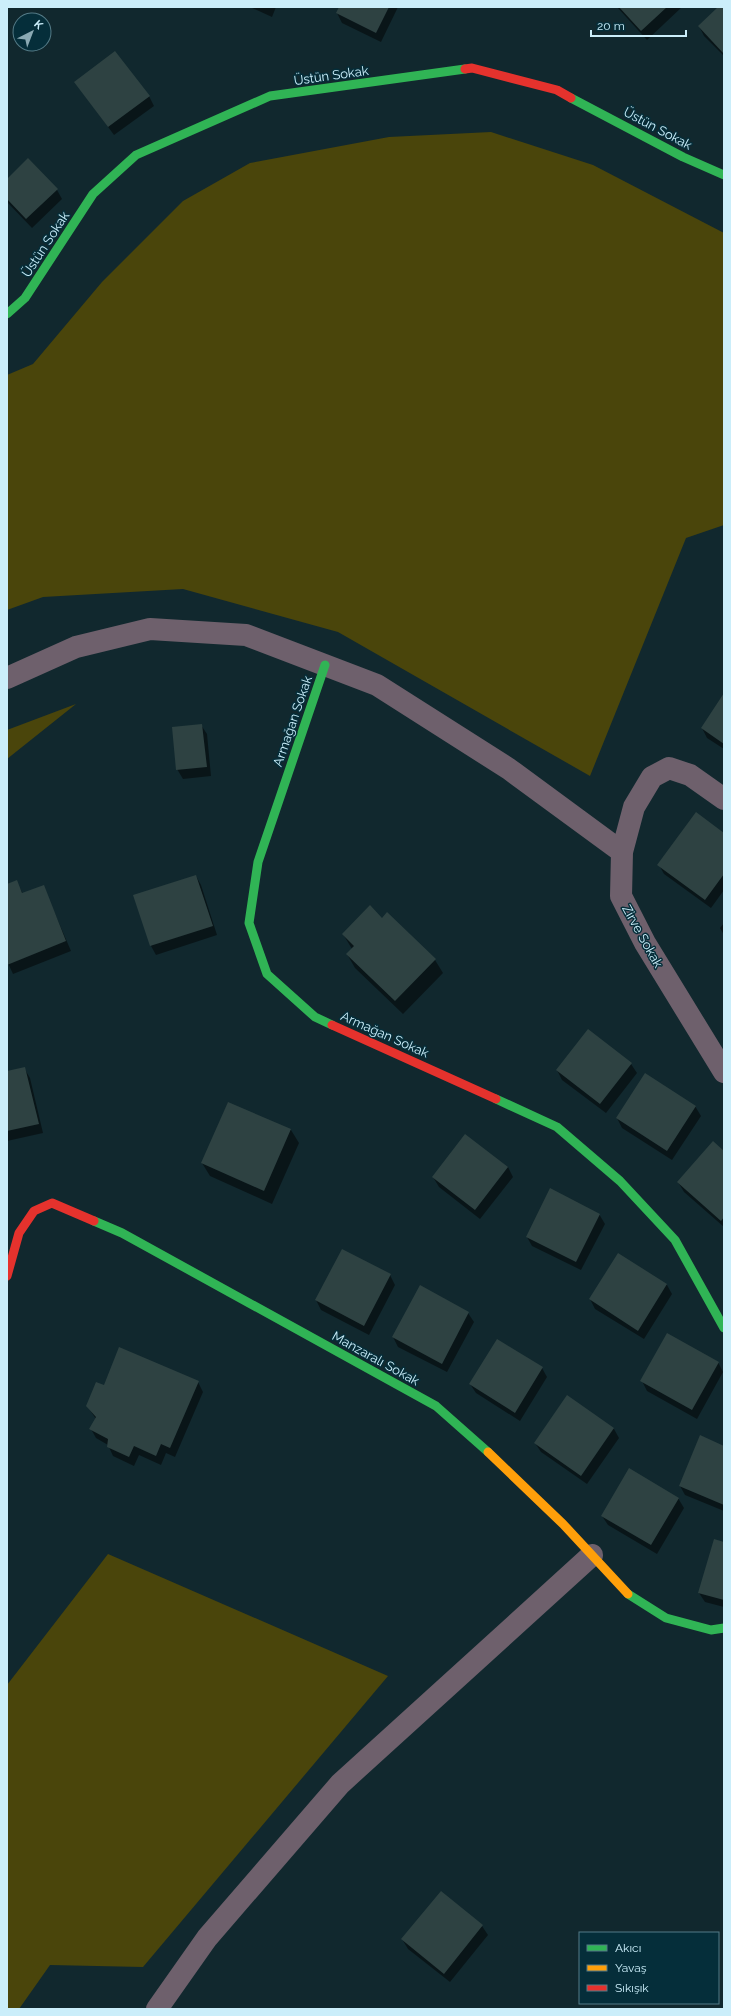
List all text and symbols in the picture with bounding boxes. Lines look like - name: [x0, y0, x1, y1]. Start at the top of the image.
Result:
- north arrow: [12, 12, 52, 52]
- scale bar: [591, 12, 686, 38]
- text: K: [31, 18, 46, 33]
- text: 20 m: [597, 19, 625, 33]
- street label: Üstün Sokak: [293, 62, 370, 88]
- street label: Üstün Sokak: [621, 103, 695, 153]
- street label: Üstün Sokak: [18, 208, 72, 280]
- street label: Armağan Sokak: [270, 674, 315, 768]
- street label: Zirve Sokak: [619, 902, 666, 970]
- street label: Armağan Sokak: [338, 1008, 431, 1061]
- street label: Manzaralı Sokak: [330, 1328, 422, 1389]
- legend: [579, 1932, 719, 2004]
- text: Akıcı: [615, 1941, 641, 1955]
- text: Yavaş: [615, 1961, 647, 1975]
- text: Sıkışık: [615, 1981, 649, 1995]

